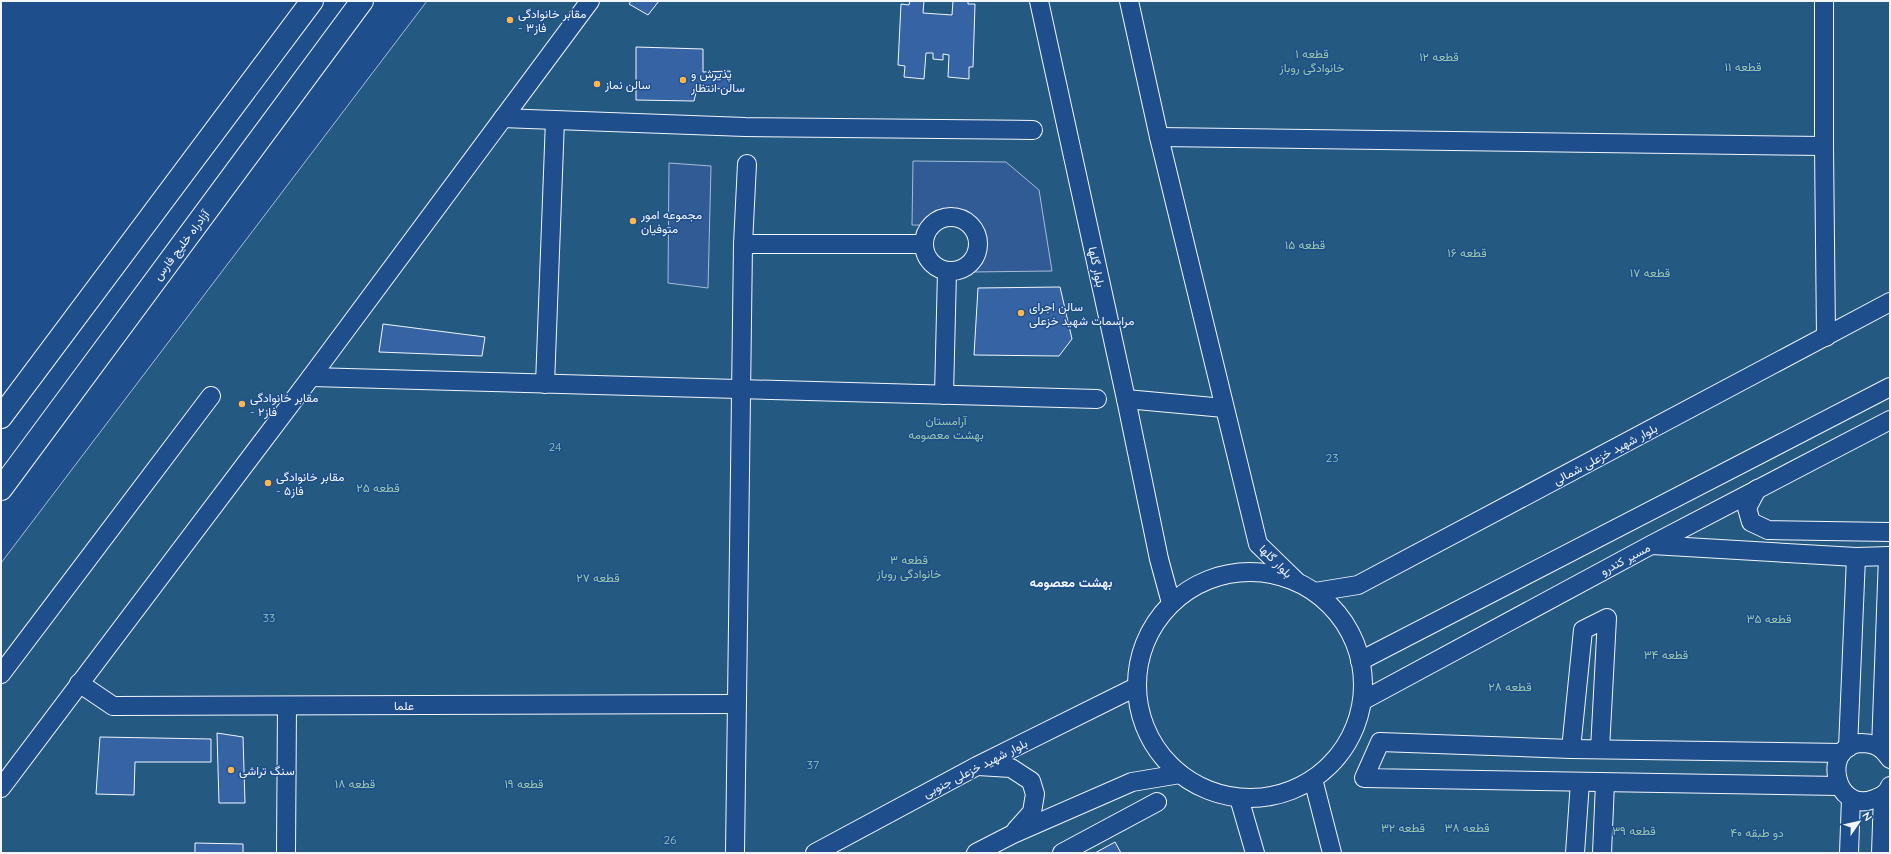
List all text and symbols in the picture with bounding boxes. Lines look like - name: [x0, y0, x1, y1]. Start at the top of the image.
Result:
- place label: مقابر خانوادگی - فاز۳: [518, 6, 586, 36]
- marker: مقابر خانوادگی - فاز۳: [505, 15, 515, 25]
- park label: قطعه ۱ خانوادگی روباز: [1279, 46, 1344, 76]
- park label: قطعه ۱۲: [1419, 49, 1459, 64]
- park label: قطعه ۱۱: [1725, 59, 1761, 74]
- place label: پذیرش و سالن انتظار: [690, 66, 745, 96]
- marker: پذیرش و سالن انتظار: [678, 75, 688, 85]
- place label: سالن نماز: [604, 77, 651, 93]
- marker: سالن نماز: [592, 79, 602, 89]
- street label: آزادراه خلیج فارس: [150, 206, 215, 284]
- place label: مجموعه امور متوفیان: [640, 207, 702, 237]
- marker: مجموعه امور متوفیان: [628, 216, 638, 226]
- park label: قطعه ۱۵: [1285, 237, 1325, 252]
- street label: بلوار گلها: [1084, 245, 1109, 289]
- park label: قطعه ۱۶: [1447, 245, 1487, 260]
- park label: قطعه ۱۷: [1630, 265, 1670, 280]
- place label: سالن اجرای مراسمات شهید خزعلی: [1029, 299, 1134, 329]
- marker: سالن اجرای مراسمات شهید خزعلی: [1016, 308, 1026, 318]
- place label: مقابر خانوادگی - فاز۲: [250, 390, 318, 420]
- marker: مقابر خانوادگی - فاز۲: [237, 399, 247, 409]
- park label: آرامستان بهشت معصومه: [908, 413, 984, 443]
- street label: بلوار شهید خزعلی شمالی: [1550, 420, 1660, 489]
- park label: 24: [549, 439, 561, 454]
- park label: 23: [1326, 450, 1338, 465]
- place label: مقابر خانوادگی - فاز۵: [276, 469, 344, 499]
- marker: مقابر خانوادگی - فاز۵: [263, 478, 273, 488]
- park label: قطعه ۲۵: [356, 480, 400, 495]
- street label: مسیر کندرو: [1598, 540, 1653, 579]
- street label: بلوار گلها: [1255, 541, 1296, 582]
- park label: قطعه ۳ خانوادگی روباز: [876, 552, 941, 582]
- park label: قطعه ۲۷: [576, 570, 620, 585]
- district label: بهشت معصومه: [1030, 574, 1112, 591]
- park label: 33: [263, 610, 275, 625]
- park label: قطعه ۳۵: [1747, 611, 1791, 626]
- park label: قطعه ۳۴: [1644, 647, 1688, 662]
- park label: قطعه ۲۸: [1488, 679, 1532, 694]
- street label: علما: [394, 698, 414, 713]
- street label: بلوار شهید خزعلی جنوبی: [920, 735, 1030, 802]
- park label: 37: [807, 757, 819, 772]
- place label: سنگ تراشی: [239, 763, 295, 779]
- marker: سنگ تراشی: [226, 765, 236, 775]
- park label: قطعه ۱۸: [335, 776, 375, 791]
- park label: قطعه ۱۹: [504, 776, 544, 791]
- north arrow: [1839, 802, 1879, 842]
- text: N: [1859, 809, 1875, 824]
- park label: قطعه ۳۲: [1381, 820, 1425, 835]
- park label: قطعه ۳۸: [1445, 820, 1489, 835]
- park label: قطعه ۳۹: [1612, 823, 1656, 838]
- park label: ۴۰ دو طبقه: [1730, 825, 1784, 841]
- park label: 26: [663, 832, 677, 847]

